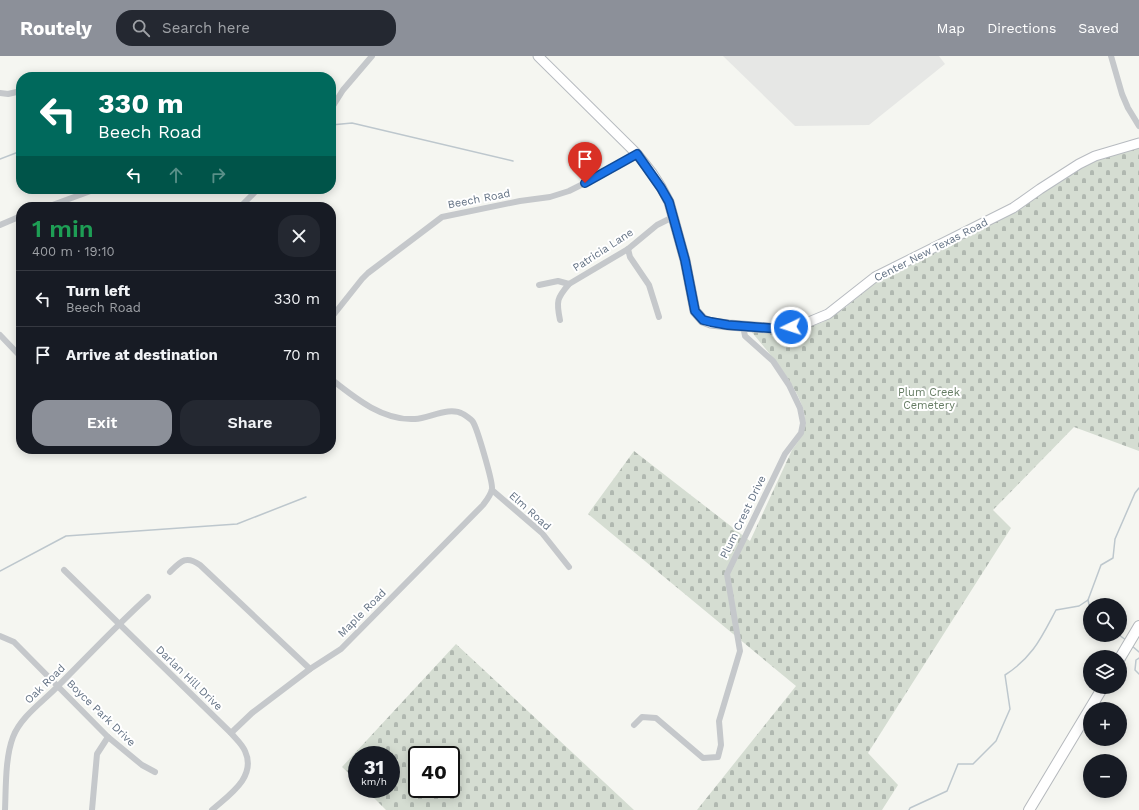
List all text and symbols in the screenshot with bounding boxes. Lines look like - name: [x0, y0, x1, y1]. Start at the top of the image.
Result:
- search box: [116, 10, 396, 46]
- text: Routely: [20, 17, 92, 40]
- icon: search: [130, 17, 152, 39]
- text: Search here: [162, 19, 250, 37]
- text: Map: [937, 20, 965, 36]
- text: Directions: [987, 20, 1056, 36]
- text: Saved: [1078, 20, 1119, 36]
- text: 330 m: [98, 87, 184, 120]
- icon: left: [32, 88, 84, 140]
- text: Beech Road: [98, 121, 202, 142]
- pin: [568, 142, 602, 183]
- icon: arrive: [574, 148, 596, 170]
- icon: left: [123, 164, 145, 186]
- icon: ahead: [165, 164, 187, 186]
- icon: right: [207, 164, 229, 186]
- street label: Beech Road: [447, 187, 511, 211]
- text: 1 min: [32, 215, 94, 243]
- button: close: [278, 215, 320, 257]
- street label: Center New Texas Road: [872, 216, 990, 284]
- street label: Patricia Lane: [570, 226, 636, 274]
- text: 400 m · 19:10: [32, 244, 115, 259]
- text: Turn left: [66, 282, 130, 300]
- icon: left: [32, 288, 54, 310]
- text: 330 m: [274, 290, 320, 308]
- text: Beech Road: [66, 300, 141, 315]
- position arrow: [770, 306, 812, 348]
- icon: arrive: [32, 344, 54, 366]
- text: Arrive at destination: [66, 346, 218, 364]
- text: 70 m: [283, 346, 320, 364]
- park label: Plum Creek Cemetery: [898, 386, 960, 412]
- button: Exit: [32, 400, 172, 446]
- button: Share: [180, 400, 320, 446]
- street label: Plum Crest Drive: [717, 473, 769, 561]
- street label: Elm Road: [507, 489, 553, 533]
- street label: Maple Road: [335, 586, 389, 640]
- map controls: [1083, 598, 1127, 798]
- button: search: [1083, 598, 1127, 642]
- street label: Darlan Hill Drive: [153, 643, 225, 713]
- button: layers: [1083, 650, 1127, 694]
- street label: Oak Road: [22, 662, 68, 706]
- street label: Boyce Park Drive: [64, 677, 138, 749]
- button: +: [1083, 702, 1127, 746]
- speed limit sign: 40: [408, 746, 460, 798]
- button: −: [1083, 754, 1127, 798]
- text: 31: [364, 755, 384, 779]
- text: km/h: [361, 776, 387, 787]

